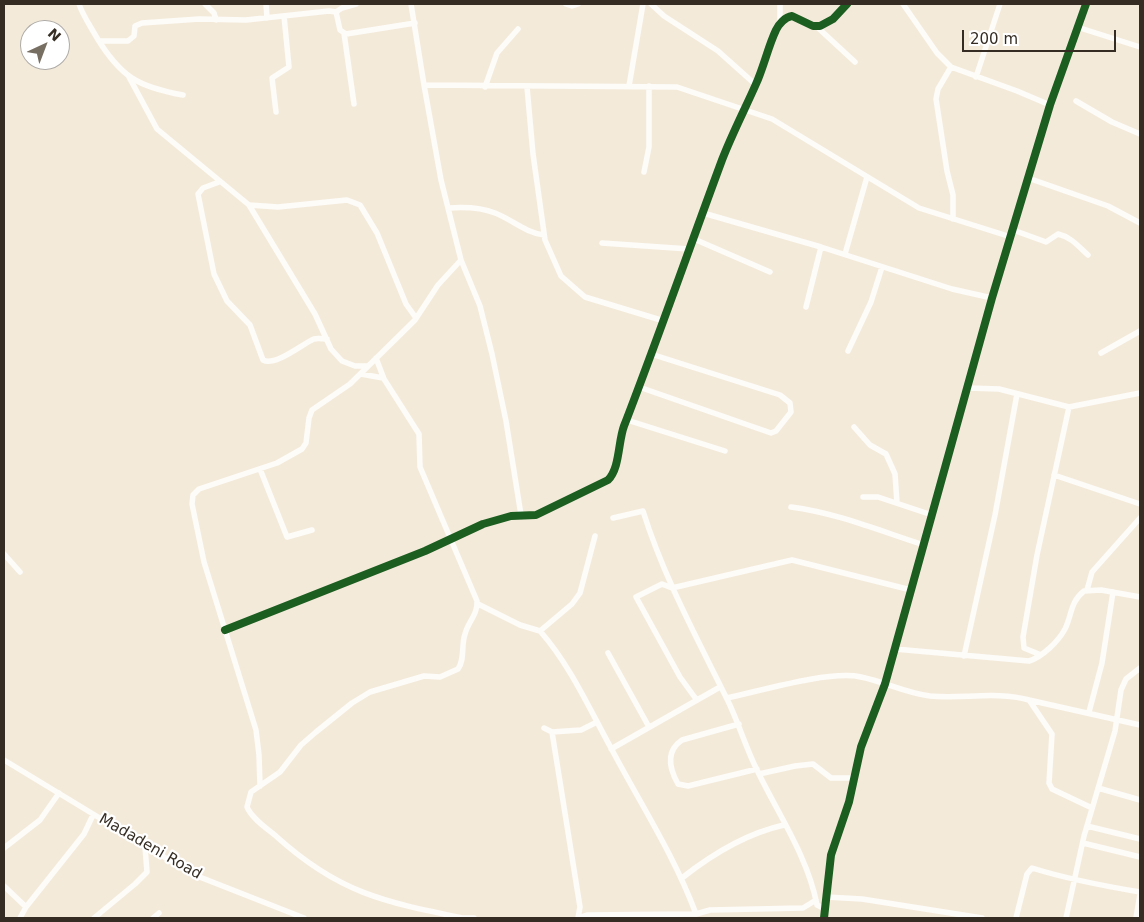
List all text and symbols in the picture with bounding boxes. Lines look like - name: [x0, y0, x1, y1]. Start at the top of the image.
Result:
- north arrow: [20, 20, 70, 70]
- scale bar: [964, 20, 1118, 52]
- text: N: [45, 25, 64, 45]
- text: 200 m: [970, 30, 1018, 48]
- street label: Madadeni Road: [95, 810, 205, 884]

